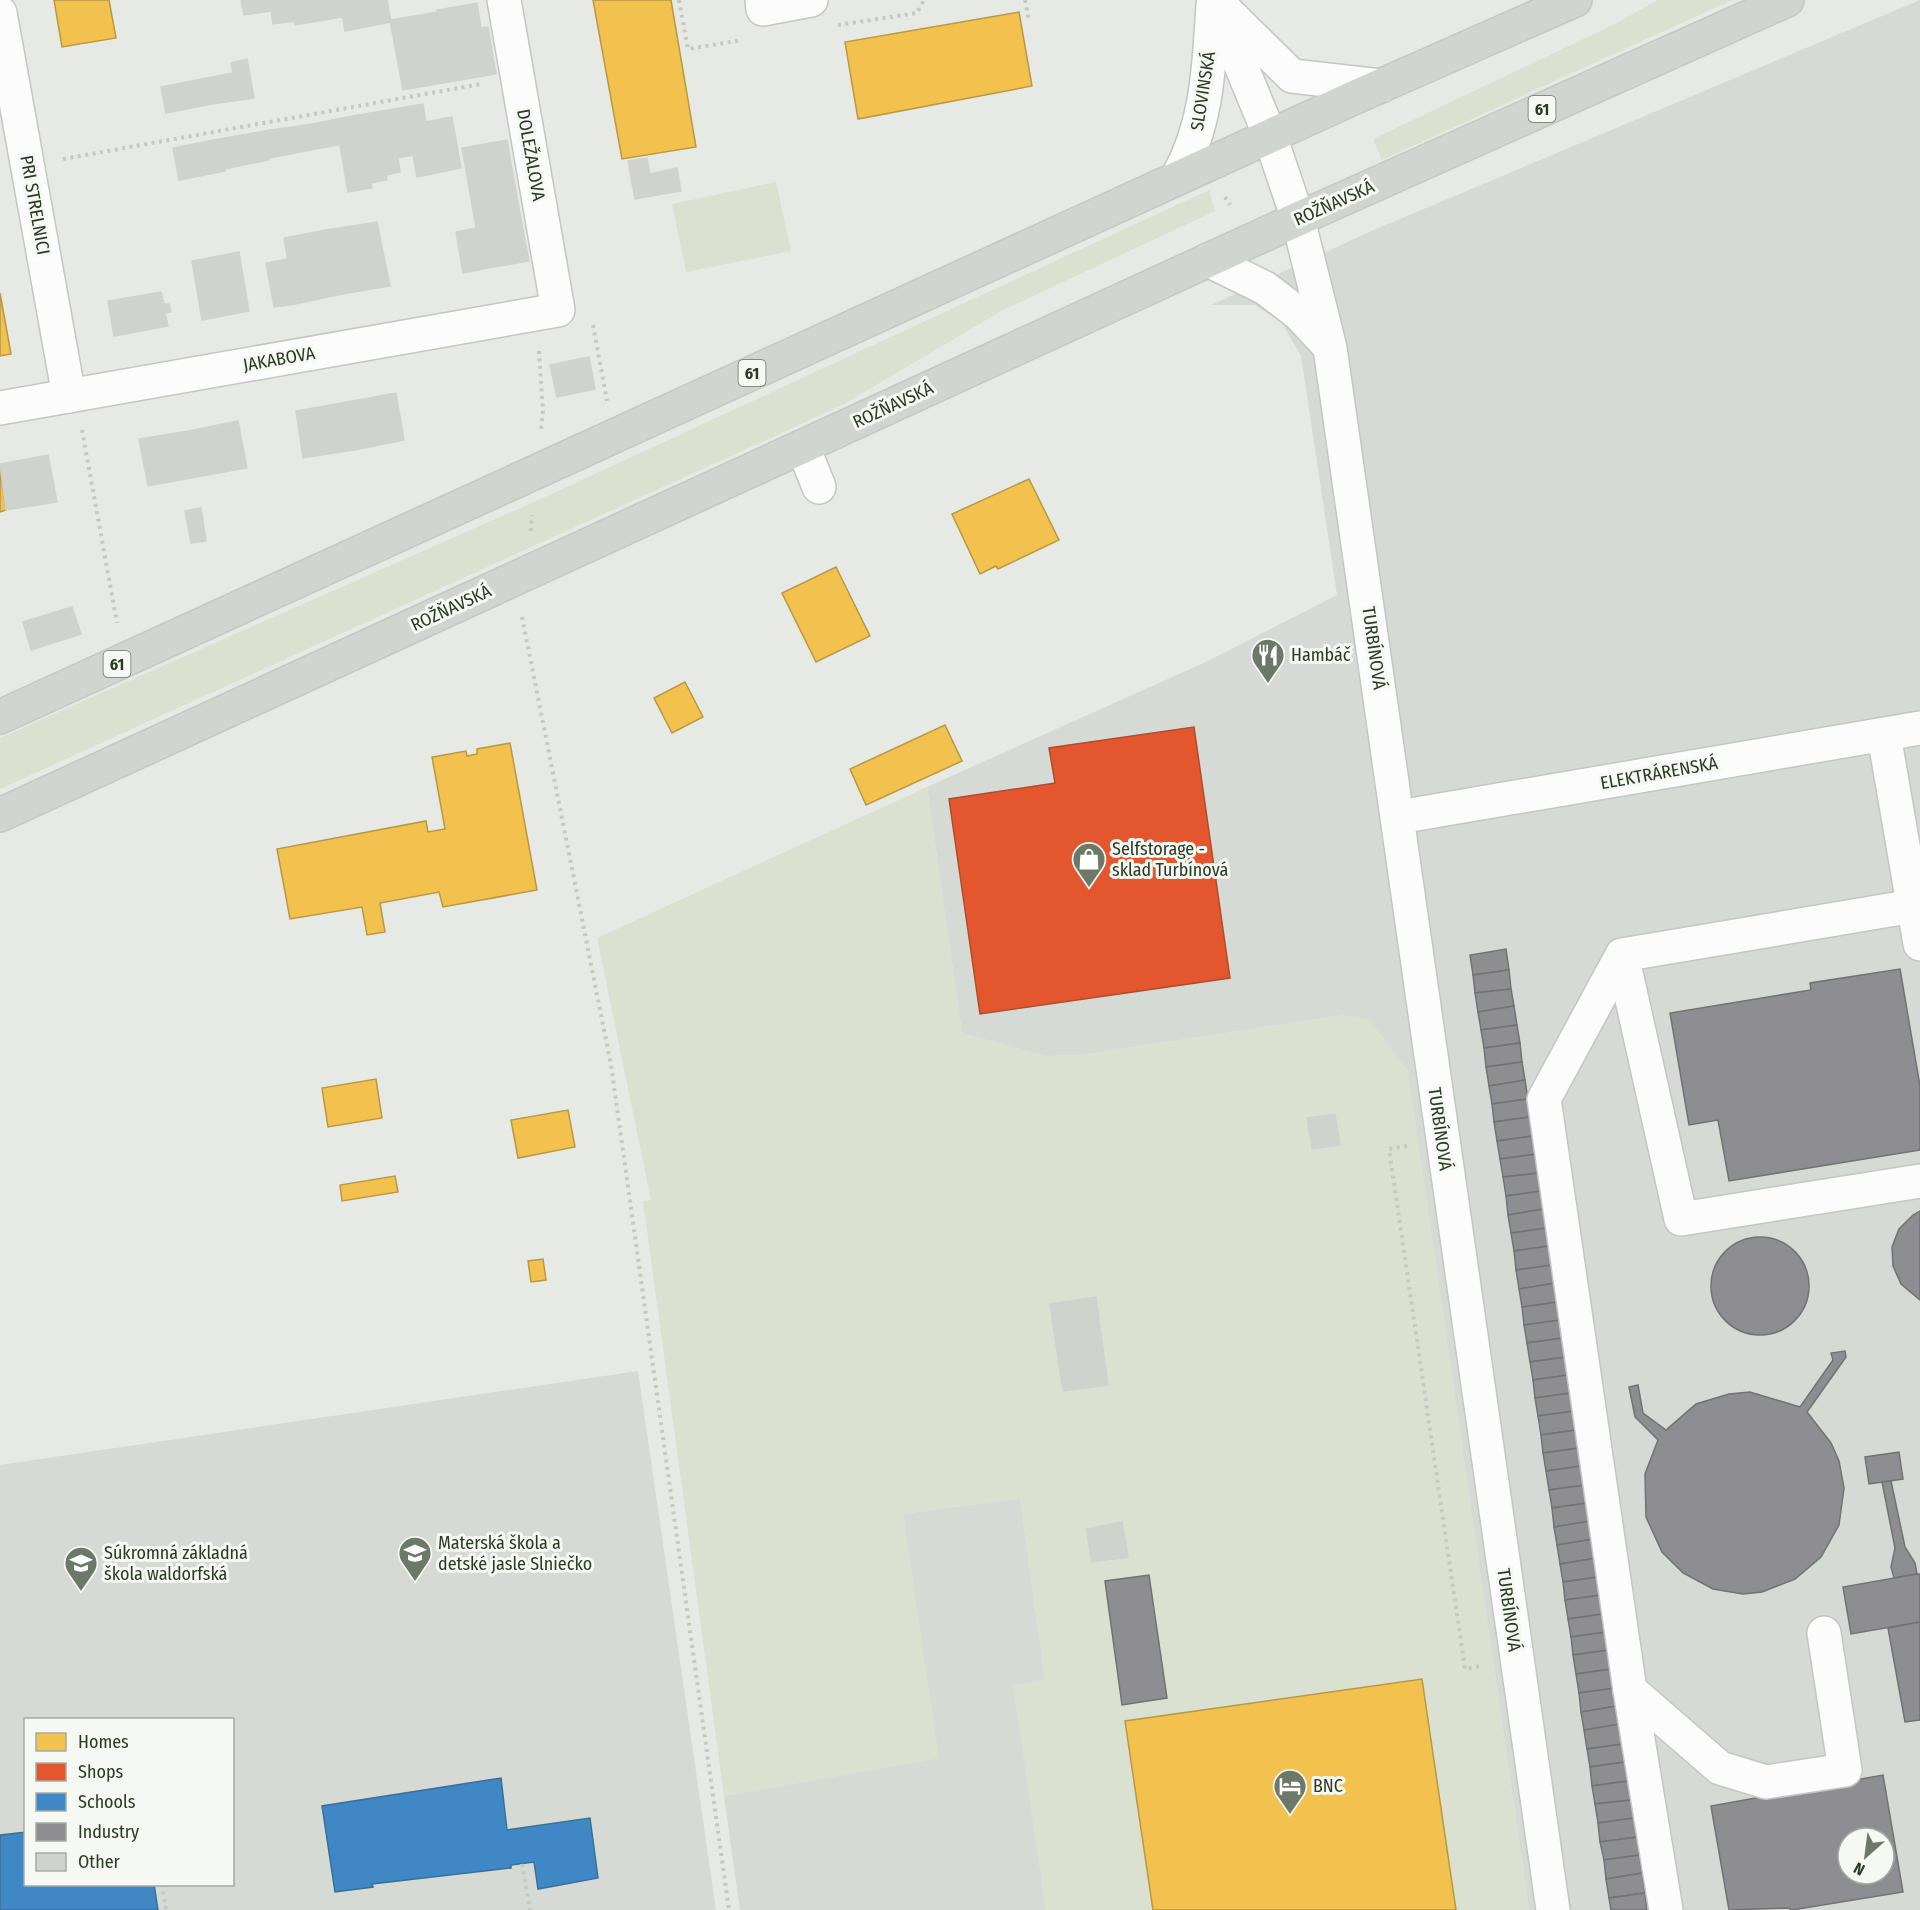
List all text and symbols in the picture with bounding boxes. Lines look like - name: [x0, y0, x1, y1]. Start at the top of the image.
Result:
- street label: SLOVINSKÁ: [1185, 49, 1220, 132]
- road number: 61: [1528, 96, 1556, 122]
- street label: DOLEŽALOVA: [512, 107, 550, 203]
- street label: PRI STRELNICI: [15, 153, 55, 257]
- street label: ROŽŇAVSKÁ: [1290, 174, 1378, 231]
- street label: JAKABOVA: [241, 342, 317, 376]
- road number: 61: [738, 360, 766, 386]
- street label: ROŽŇAVSKÁ: [849, 376, 937, 433]
- street label: ROŽŇAVSKÁ: [407, 579, 495, 636]
- street label: TURBÍNOVÁ: [1357, 605, 1392, 692]
- restaurant icon: Hambáč: [1250, 637, 1286, 684]
- place label: Hambáč: [1291, 644, 1351, 666]
- road number: 61: [104, 651, 130, 677]
- street label: ELEKTRÁRENSKÁ: [1598, 751, 1720, 794]
- place label: Selfstorage - sklad Turbínová: [1112, 838, 1228, 881]
- shop icon: Selfstorage - sklad Turbínová: [1071, 841, 1107, 888]
- street label: TURBÍNOVÁ: [1423, 1086, 1458, 1173]
- place label: Materská škola a detské jasle Slniečko: [438, 1532, 592, 1575]
- school or university icon: Materská škola a detské jasle Slniečko: [397, 1535, 433, 1582]
- place label: Súkromná základná škola waldorfská: [104, 1542, 248, 1585]
- school or university icon: Súkromná základná škola waldorfská: [63, 1545, 99, 1592]
- street label: TURBÍNOVÁ: [1492, 1567, 1527, 1654]
- legend: [24, 1718, 234, 1886]
- text: Homes: [78, 1731, 129, 1753]
- text: Shops: [78, 1761, 123, 1783]
- hotel icon: BNC: [1272, 1768, 1308, 1815]
- place label: BNC: [1313, 1775, 1343, 1797]
- text: Schools: [78, 1791, 136, 1813]
- text: Industry: [78, 1821, 139, 1843]
- north arrow: [1836, 1826, 1896, 1886]
- text: Other: [78, 1851, 121, 1873]
- text: N: [1850, 1858, 1868, 1879]

